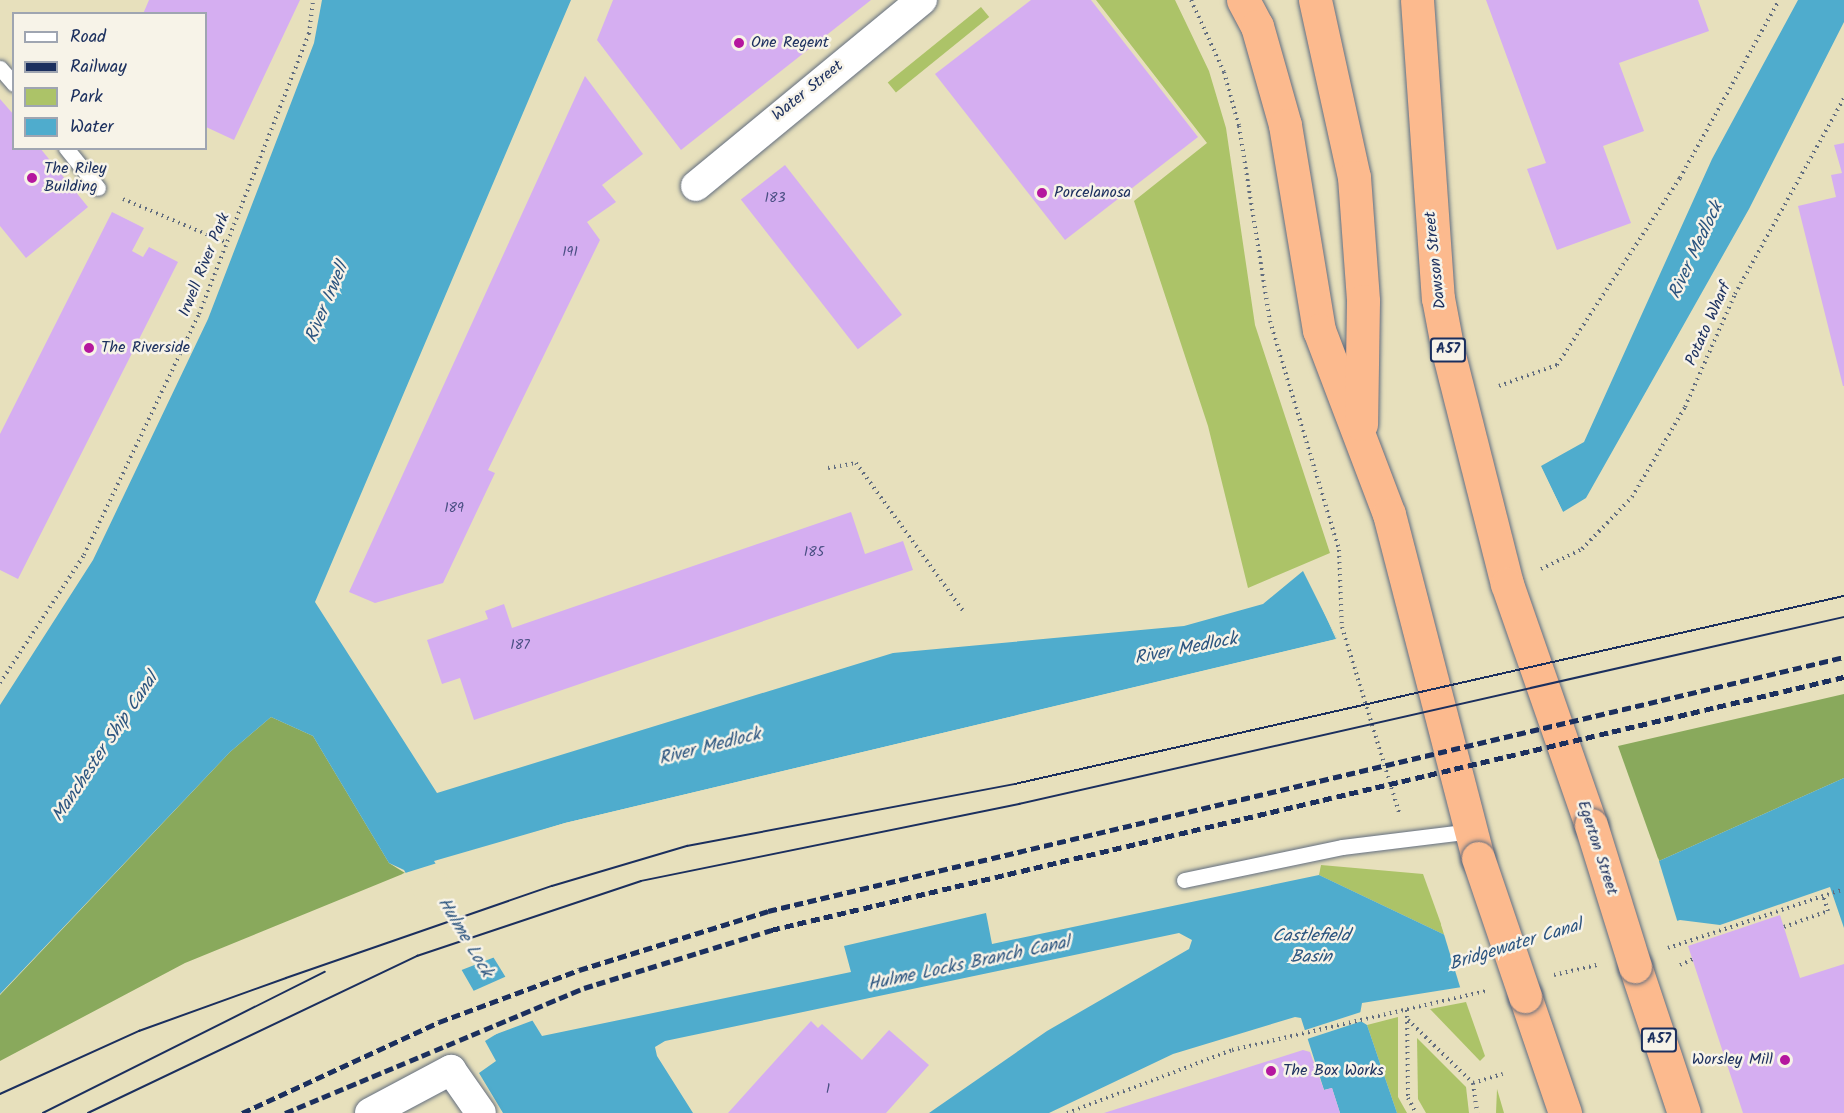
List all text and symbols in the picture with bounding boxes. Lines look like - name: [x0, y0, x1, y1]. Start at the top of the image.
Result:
- legend: [12, 12, 207, 150]
- text: Road: [70, 23, 106, 52]
- place label: One Regent: [751, 33, 829, 53]
- marker: One Regent: [732, 36, 746, 50]
- text: Railway: [70, 53, 127, 82]
- street label: Water Street: [769, 57, 847, 125]
- text: Park: [70, 83, 103, 112]
- text: Water: [70, 113, 114, 142]
- place label: The Riley Building: [44, 159, 107, 197]
- marker: The Riley Building: [25, 171, 39, 185]
- place label: Porcelanosa: [1054, 183, 1131, 203]
- marker: Porcelanosa: [1035, 186, 1049, 200]
- house number: 183: [765, 190, 785, 206]
- water label: River Medlock: [1665, 199, 1729, 303]
- street label: Irwell River Park: [175, 210, 235, 320]
- street label: Dawson Street: [1421, 210, 1451, 310]
- house number: 191: [562, 244, 578, 260]
- water label: River Irwell: [302, 260, 354, 346]
- street label: Potato Wharf: [1682, 279, 1736, 369]
- place label: The Riverside: [101, 338, 190, 358]
- road number: A57: [1428, 338, 1468, 362]
- marker: The Riverside: [82, 341, 96, 355]
- house number: 189: [444, 500, 464, 516]
- house number: 185: [804, 544, 824, 560]
- water label: River Medlock: [1133, 629, 1239, 671]
- house number: 187: [510, 637, 530, 653]
- water label: Manchester Ship Canal: [48, 669, 164, 827]
- water label: River Medlock: [657, 725, 763, 771]
- street label: Egerton Street: [1573, 798, 1621, 898]
- water label: Hulme Lock: [432, 894, 496, 982]
- water label: Bridgewater Canal: [1447, 916, 1585, 976]
- water label: Castlefield Basin: [1272, 927, 1350, 970]
- water label: Hulme Locks Branch Canal: [866, 933, 1072, 997]
- road number: A57: [1640, 1028, 1678, 1052]
- place label: Worsley Mill: [1692, 1050, 1773, 1070]
- marker: Worsley Mill: [1778, 1053, 1792, 1067]
- place label: The Box Works: [1283, 1061, 1384, 1081]
- marker: The Box Works: [1264, 1064, 1278, 1078]
- house number: 1: [826, 1081, 830, 1097]

